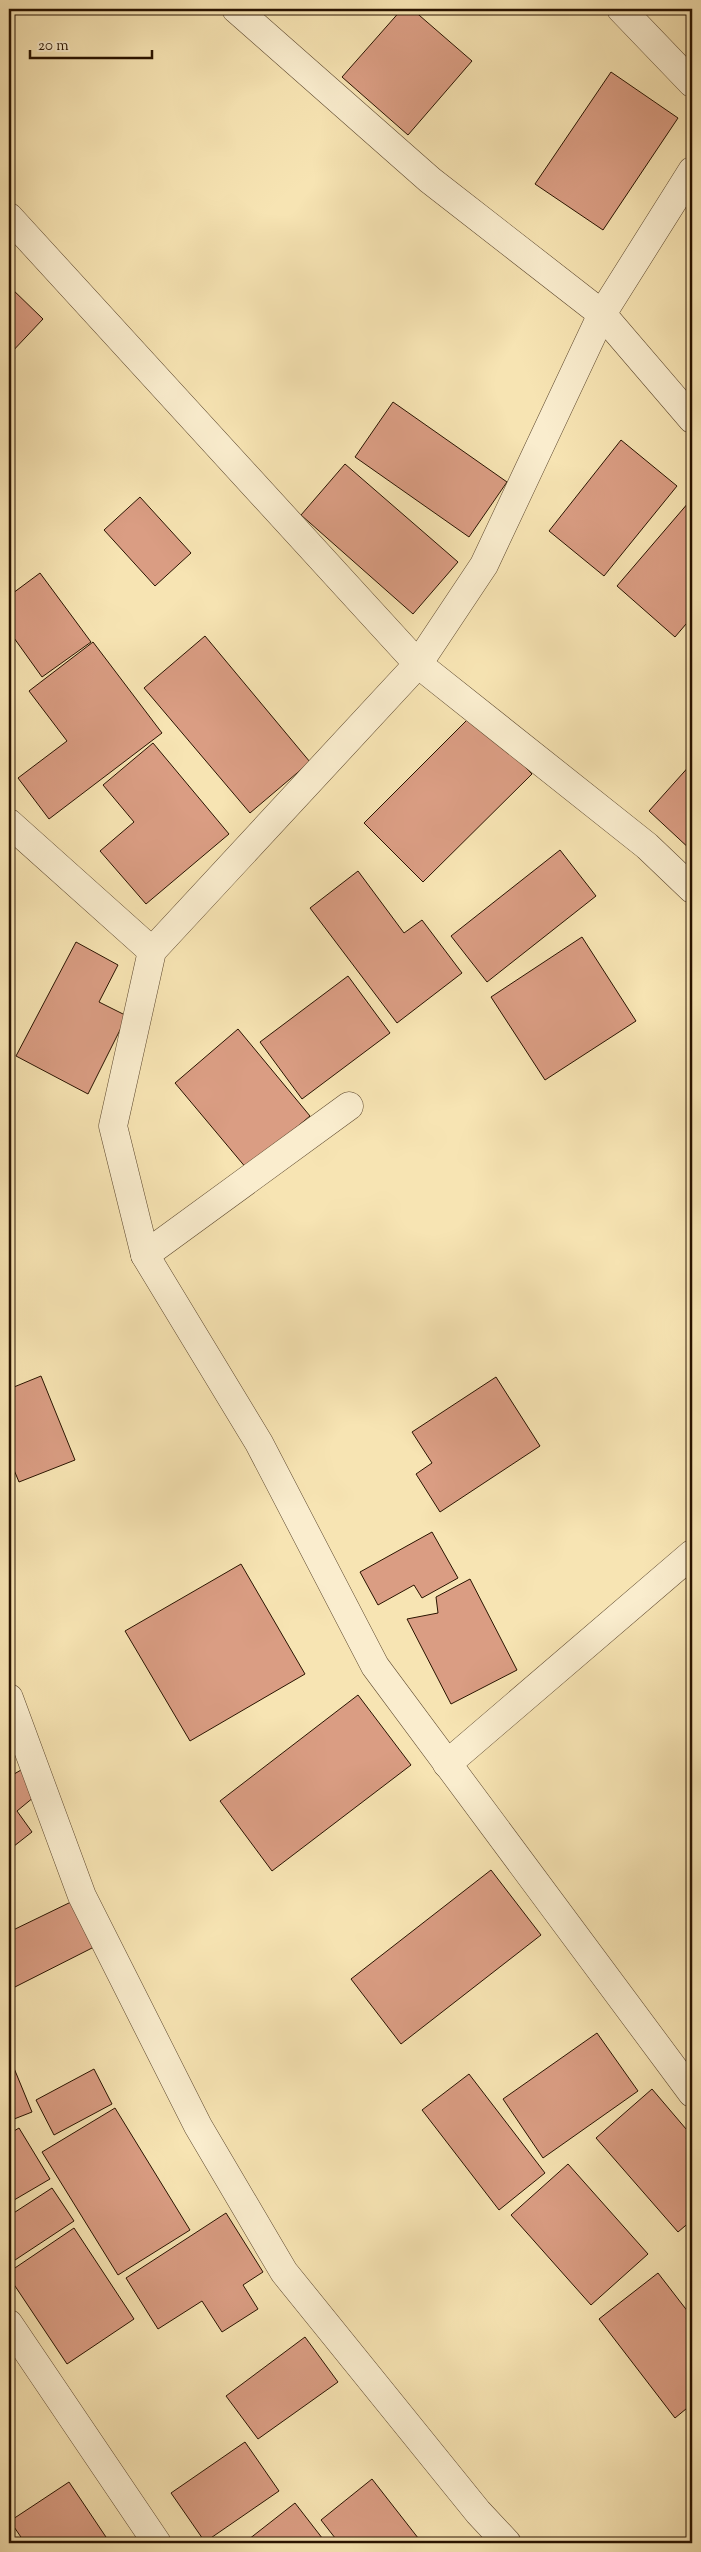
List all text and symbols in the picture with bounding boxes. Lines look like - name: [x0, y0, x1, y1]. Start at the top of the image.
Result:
- scale bar: [30, 28, 152, 60]
- text: 20 m: [38, 36, 69, 57]

